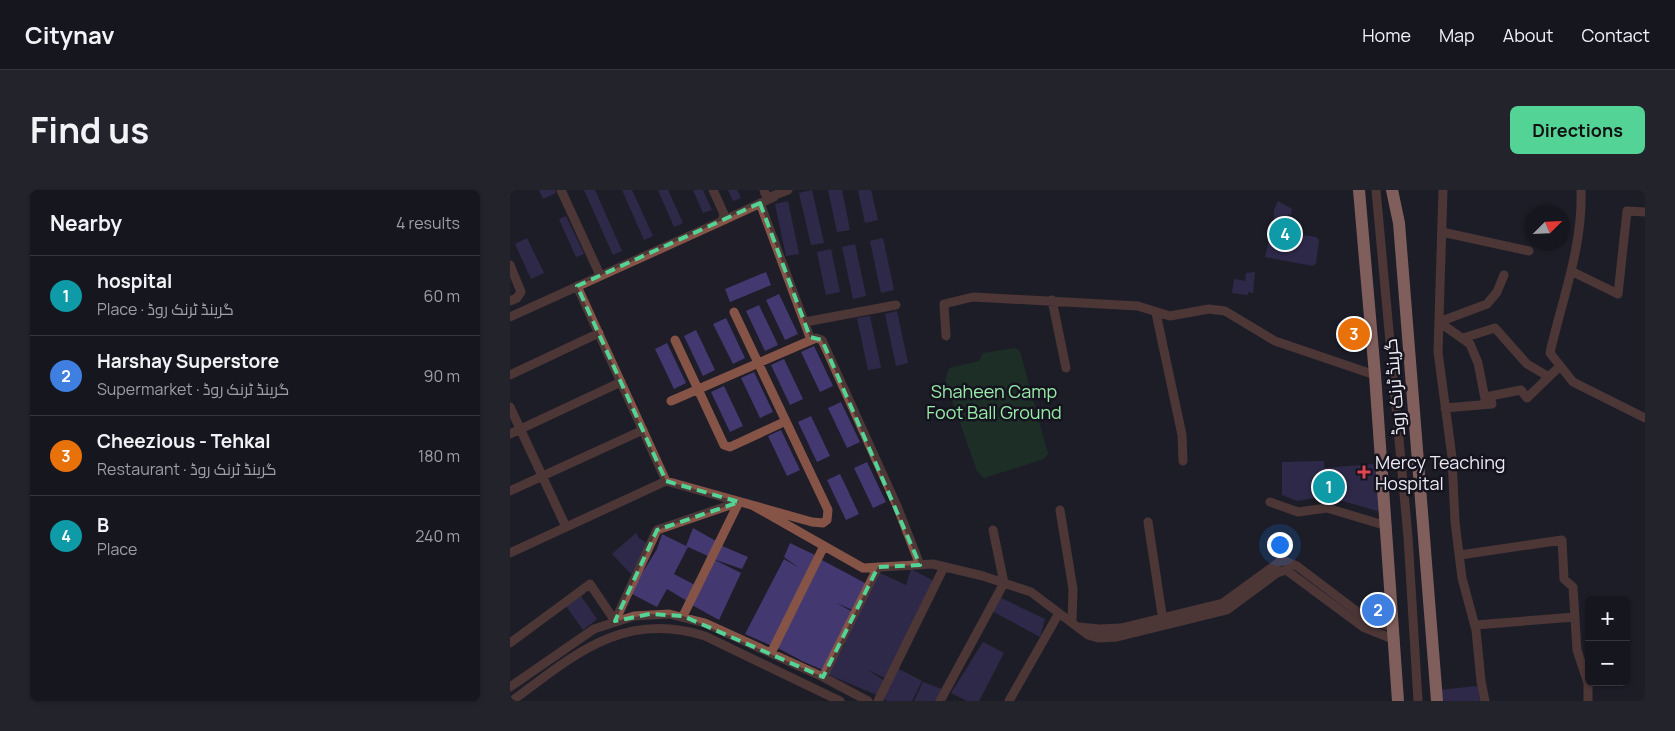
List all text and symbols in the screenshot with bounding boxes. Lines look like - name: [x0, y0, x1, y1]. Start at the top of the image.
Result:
- text: Citynav: [25, 18, 115, 51]
- text: Home: [1362, 23, 1411, 47]
- text: Map: [1439, 23, 1475, 47]
- text: About: [1503, 23, 1553, 47]
- text: Contact: [1581, 23, 1650, 47]
- text: Find us: [30, 106, 149, 154]
- button: Directions: [1510, 106, 1645, 154]
- north arrow: [1525, 205, 1570, 250]
- text: Nearby: [50, 209, 122, 237]
- text: 4 results: [396, 212, 460, 234]
- pin: 4: [1269, 215, 1301, 253]
- text: hospital: [97, 268, 172, 294]
- text: 1: [62, 285, 70, 307]
- text: 60 m: [424, 285, 460, 307]
- text: Place · گرینڈ ٹرنک روڈ: [97, 298, 234, 320]
- pin: 3: [1338, 315, 1370, 353]
- street label: گرینڈ ٹرنک روڈ: [1378, 337, 1410, 437]
- text: Harshay Superstore: [97, 348, 279, 374]
- text: 2: [61, 365, 71, 387]
- text: 90 m: [424, 365, 460, 387]
- text: Supermarket · گرینڈ ٹرنک روڈ: [97, 378, 289, 400]
- park label: Shaheen Camp Foot Ball Ground: [926, 379, 1062, 424]
- text: Cheezious - Tehkal: [97, 428, 271, 454]
- text: 3: [61, 445, 71, 467]
- text: 180 m: [418, 445, 460, 467]
- place label: Mercy Teaching Hospital: [1375, 450, 1506, 495]
- text: Restaurant · گرینڈ ٹرنک روڈ: [97, 458, 277, 480]
- marker: Mercy Teaching Hospital: [1357, 465, 1371, 479]
- pin: 1: [1313, 468, 1345, 506]
- text: B: [97, 512, 109, 538]
- text: 4: [61, 525, 71, 547]
- text: 240 m: [415, 525, 460, 547]
- your location: [1267, 532, 1293, 558]
- text: Place: [97, 538, 137, 560]
- pin: 2: [1362, 591, 1394, 629]
- map controls: [1585, 596, 1630, 686]
- button: +: [1585, 596, 1630, 641]
- button: −: [1585, 641, 1630, 686]

